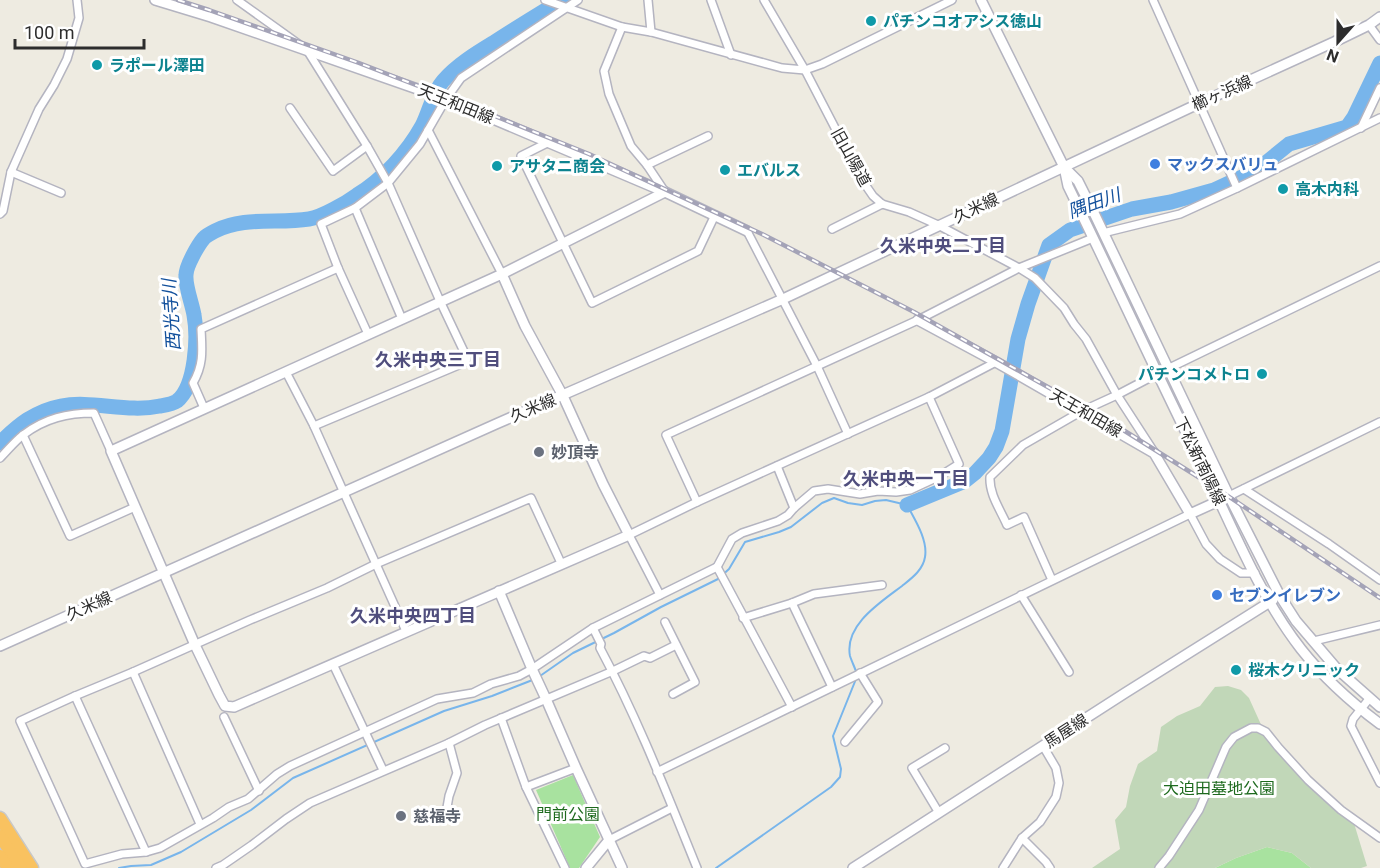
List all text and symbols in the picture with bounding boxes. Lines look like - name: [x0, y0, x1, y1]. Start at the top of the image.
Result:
- scale bar: [15, 12, 144, 50]
- place label: パチンコオアシス徳山: [883, 12, 1042, 31]
- north arrow: [1308, 12, 1368, 72]
- marker: パチンコオアシス徳山: [864, 14, 878, 28]
- text: 100 m: [24, 22, 75, 43]
- text: N: [1324, 45, 1341, 66]
- place label: ラポール澤田: [109, 56, 205, 75]
- marker: ラポール澤田: [90, 58, 104, 72]
- street label: 櫛ヶ浜線: [1189, 71, 1255, 115]
- street label: 天王和田線: [415, 80, 497, 128]
- street label: 旧山陽道: [827, 124, 875, 190]
- place label: マックスバリュ: [1167, 155, 1279, 174]
- place label: アサタニ商会: [509, 157, 605, 176]
- marker: マックスバリュ: [1148, 157, 1162, 171]
- marker: アサタニ商会: [490, 159, 504, 173]
- place label: エバルス: [737, 161, 801, 180]
- marker: エバルス: [718, 163, 732, 177]
- place label: 高木内科: [1295, 180, 1359, 199]
- marker: 高木内科: [1276, 182, 1290, 196]
- water label: 隅田川: [1065, 183, 1125, 222]
- street label: 久米線: [950, 189, 1002, 227]
- district label: 久米中央二丁目: [880, 235, 1006, 256]
- water label: 西光寺川: [158, 276, 184, 352]
- district label: 久米中央三丁目: [375, 349, 501, 370]
- place label: パチンコメトロ: [1138, 365, 1250, 384]
- marker: パチンコメトロ: [1255, 367, 1269, 381]
- street label: 天王和田線: [1047, 385, 1125, 441]
- street label: 久米線: [507, 390, 559, 426]
- street label: 下松新南陽線: [1170, 414, 1230, 508]
- place label: 妙頂寺: [551, 443, 599, 462]
- marker: 妙頂寺: [532, 445, 546, 459]
- district label: 久米中央一丁目: [843, 468, 969, 489]
- place label: セブンイレブン: [1229, 586, 1341, 605]
- street label: 久米線: [63, 588, 115, 624]
- marker: セブンイレブン: [1210, 588, 1224, 602]
- district label: 久米中央四丁目: [350, 605, 476, 626]
- place label: 桜木クリニック: [1248, 661, 1360, 680]
- marker: 桜木クリニック: [1229, 663, 1243, 677]
- street label: 馬屋線: [1041, 710, 1091, 752]
- park label: 大迫田墓地公園: [1163, 779, 1275, 798]
- park label: 門前公園: [536, 805, 600, 824]
- place label: 慈福寺: [413, 807, 461, 826]
- marker: 慈福寺: [394, 809, 408, 823]

